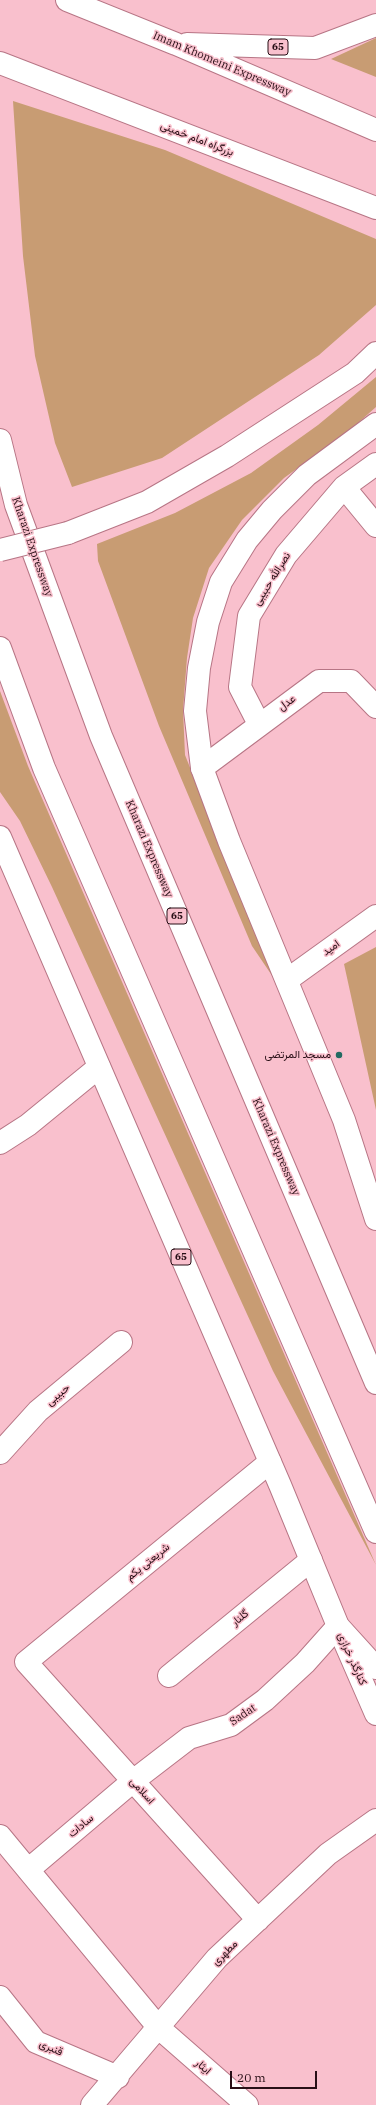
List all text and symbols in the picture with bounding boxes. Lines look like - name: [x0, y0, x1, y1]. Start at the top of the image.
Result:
- street label: Imam Khomeini Expressway: [151, 29, 293, 99]
- road number: 65: [268, 39, 288, 55]
- street label: بزرگراه امام خمینی: [158, 119, 236, 159]
- street label: Kharazi Expressway: [9, 495, 55, 599]
- street label: نصرالله حبیبی: [250, 550, 294, 608]
- street label: عدل: [276, 692, 298, 714]
- street label: Kharazi Expressway: [122, 798, 176, 900]
- road number: 65: [167, 908, 187, 924]
- street label: امید: [320, 937, 342, 959]
- place label: مسجد المرتضی: [264, 1048, 331, 1062]
- marker: مسجد المرتضی: [334, 1050, 344, 1060]
- street label: Kharazi Expressway: [249, 1096, 303, 1198]
- road number: 65: [171, 1249, 191, 1265]
- street label: حبیبی: [43, 1381, 73, 1409]
- street label: شریعتی یکم: [124, 1540, 172, 1584]
- street label: گلنار: [229, 1607, 251, 1629]
- street label: کنارگذر خرازی: [335, 1631, 369, 1687]
- street label: Sadat: [227, 1701, 259, 1729]
- street label: اسلامی: [127, 1775, 157, 1807]
- street label: سادات: [66, 1812, 96, 1840]
- street label: مطهری: [209, 1937, 241, 1969]
- street label: قنبری: [37, 2037, 65, 2059]
- street label: ایثار: [192, 2056, 214, 2078]
- scale bar: [232, 2063, 319, 2089]
- text: 20 m: [237, 2070, 266, 2085]

